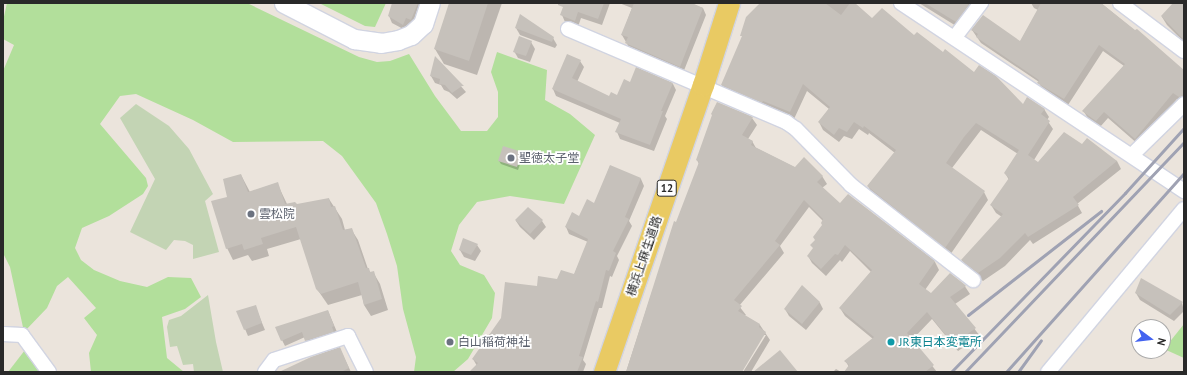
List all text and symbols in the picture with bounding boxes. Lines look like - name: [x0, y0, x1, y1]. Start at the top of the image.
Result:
- place label: 聖徳太子堂: [519, 151, 579, 165]
- marker: 聖徳太子堂: [506, 153, 516, 163]
- road number: 12: [656, 179, 678, 197]
- place label: 雲松院: [259, 207, 295, 221]
- marker: 雲松院: [246, 209, 256, 219]
- street label: 横浜上麻生道路: [624, 214, 664, 298]
- north arrow: [1131, 319, 1171, 359]
- place label: 白山稲荷神社: [458, 335, 530, 349]
- place label: JR東日本変電所: [899, 335, 982, 349]
- marker: 白山稲荷神社: [445, 337, 455, 347]
- marker: JR東日本変電所: [886, 337, 896, 347]
- text: N: [1154, 337, 1169, 347]

